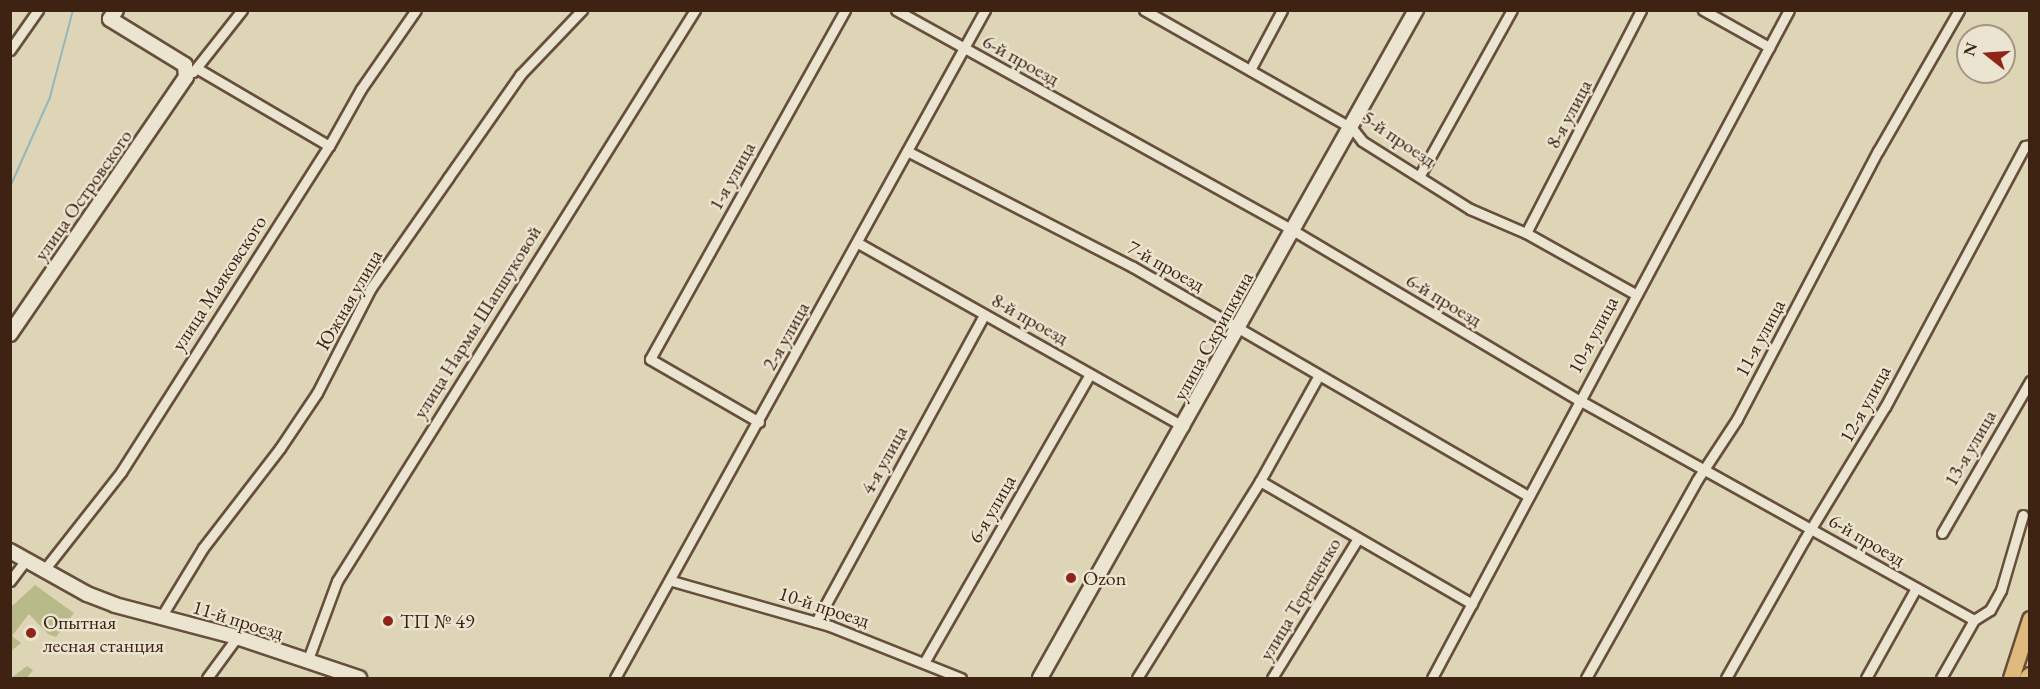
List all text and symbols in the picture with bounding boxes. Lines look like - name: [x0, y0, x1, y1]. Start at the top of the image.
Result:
- north arrow: [1956, 24, 2016, 84]
- street label: 6-й проезд: [978, 29, 1064, 91]
- text: N: [1958, 40, 1982, 58]
- street label: 8-я улица: [1541, 75, 1597, 153]
- street label: 5-й проезд: [1357, 106, 1441, 172]
- street label: улица Островского: [29, 125, 137, 265]
- street label: 1-я улица: [703, 138, 761, 214]
- street label: улица Маяковского: [166, 211, 272, 355]
- street label: улица Нармы Шапшуковой: [408, 221, 546, 423]
- street label: 7-й проезд: [1123, 235, 1209, 297]
- street label: Южная улица: [310, 245, 388, 355]
- street label: улица Скрипкина: [1168, 267, 1258, 405]
- street label: 6-й проезд: [1402, 268, 1486, 332]
- street label: 8-й проезд: [987, 288, 1073, 350]
- street label: 10-я улица: [1563, 292, 1623, 378]
- street label: 11-я улица: [1730, 295, 1790, 381]
- street label: 2-я улица: [757, 298, 815, 374]
- street label: 12-я улица: [1834, 361, 1896, 447]
- street label: 13-я улица: [1939, 405, 2001, 491]
- street label: 4-я улица: [855, 422, 913, 498]
- street label: 6-я улица: [963, 471, 1021, 547]
- street label: 6-й проезд: [1825, 509, 1909, 571]
- street label: улица Терещенко: [1254, 533, 1346, 665]
- place label: Ozon: [1083, 566, 1126, 590]
- marker: Ozon: [1064, 571, 1078, 585]
- street label: 10-й проезд: [776, 581, 872, 633]
- street label: 11-й проезд: [190, 595, 286, 645]
- place label: ТП № 49: [400, 609, 474, 633]
- place label: Опытная лесная станция: [43, 610, 164, 657]
- marker: ТП № 49: [381, 614, 395, 628]
- marker: Опытная лесная станция: [24, 626, 38, 640]

